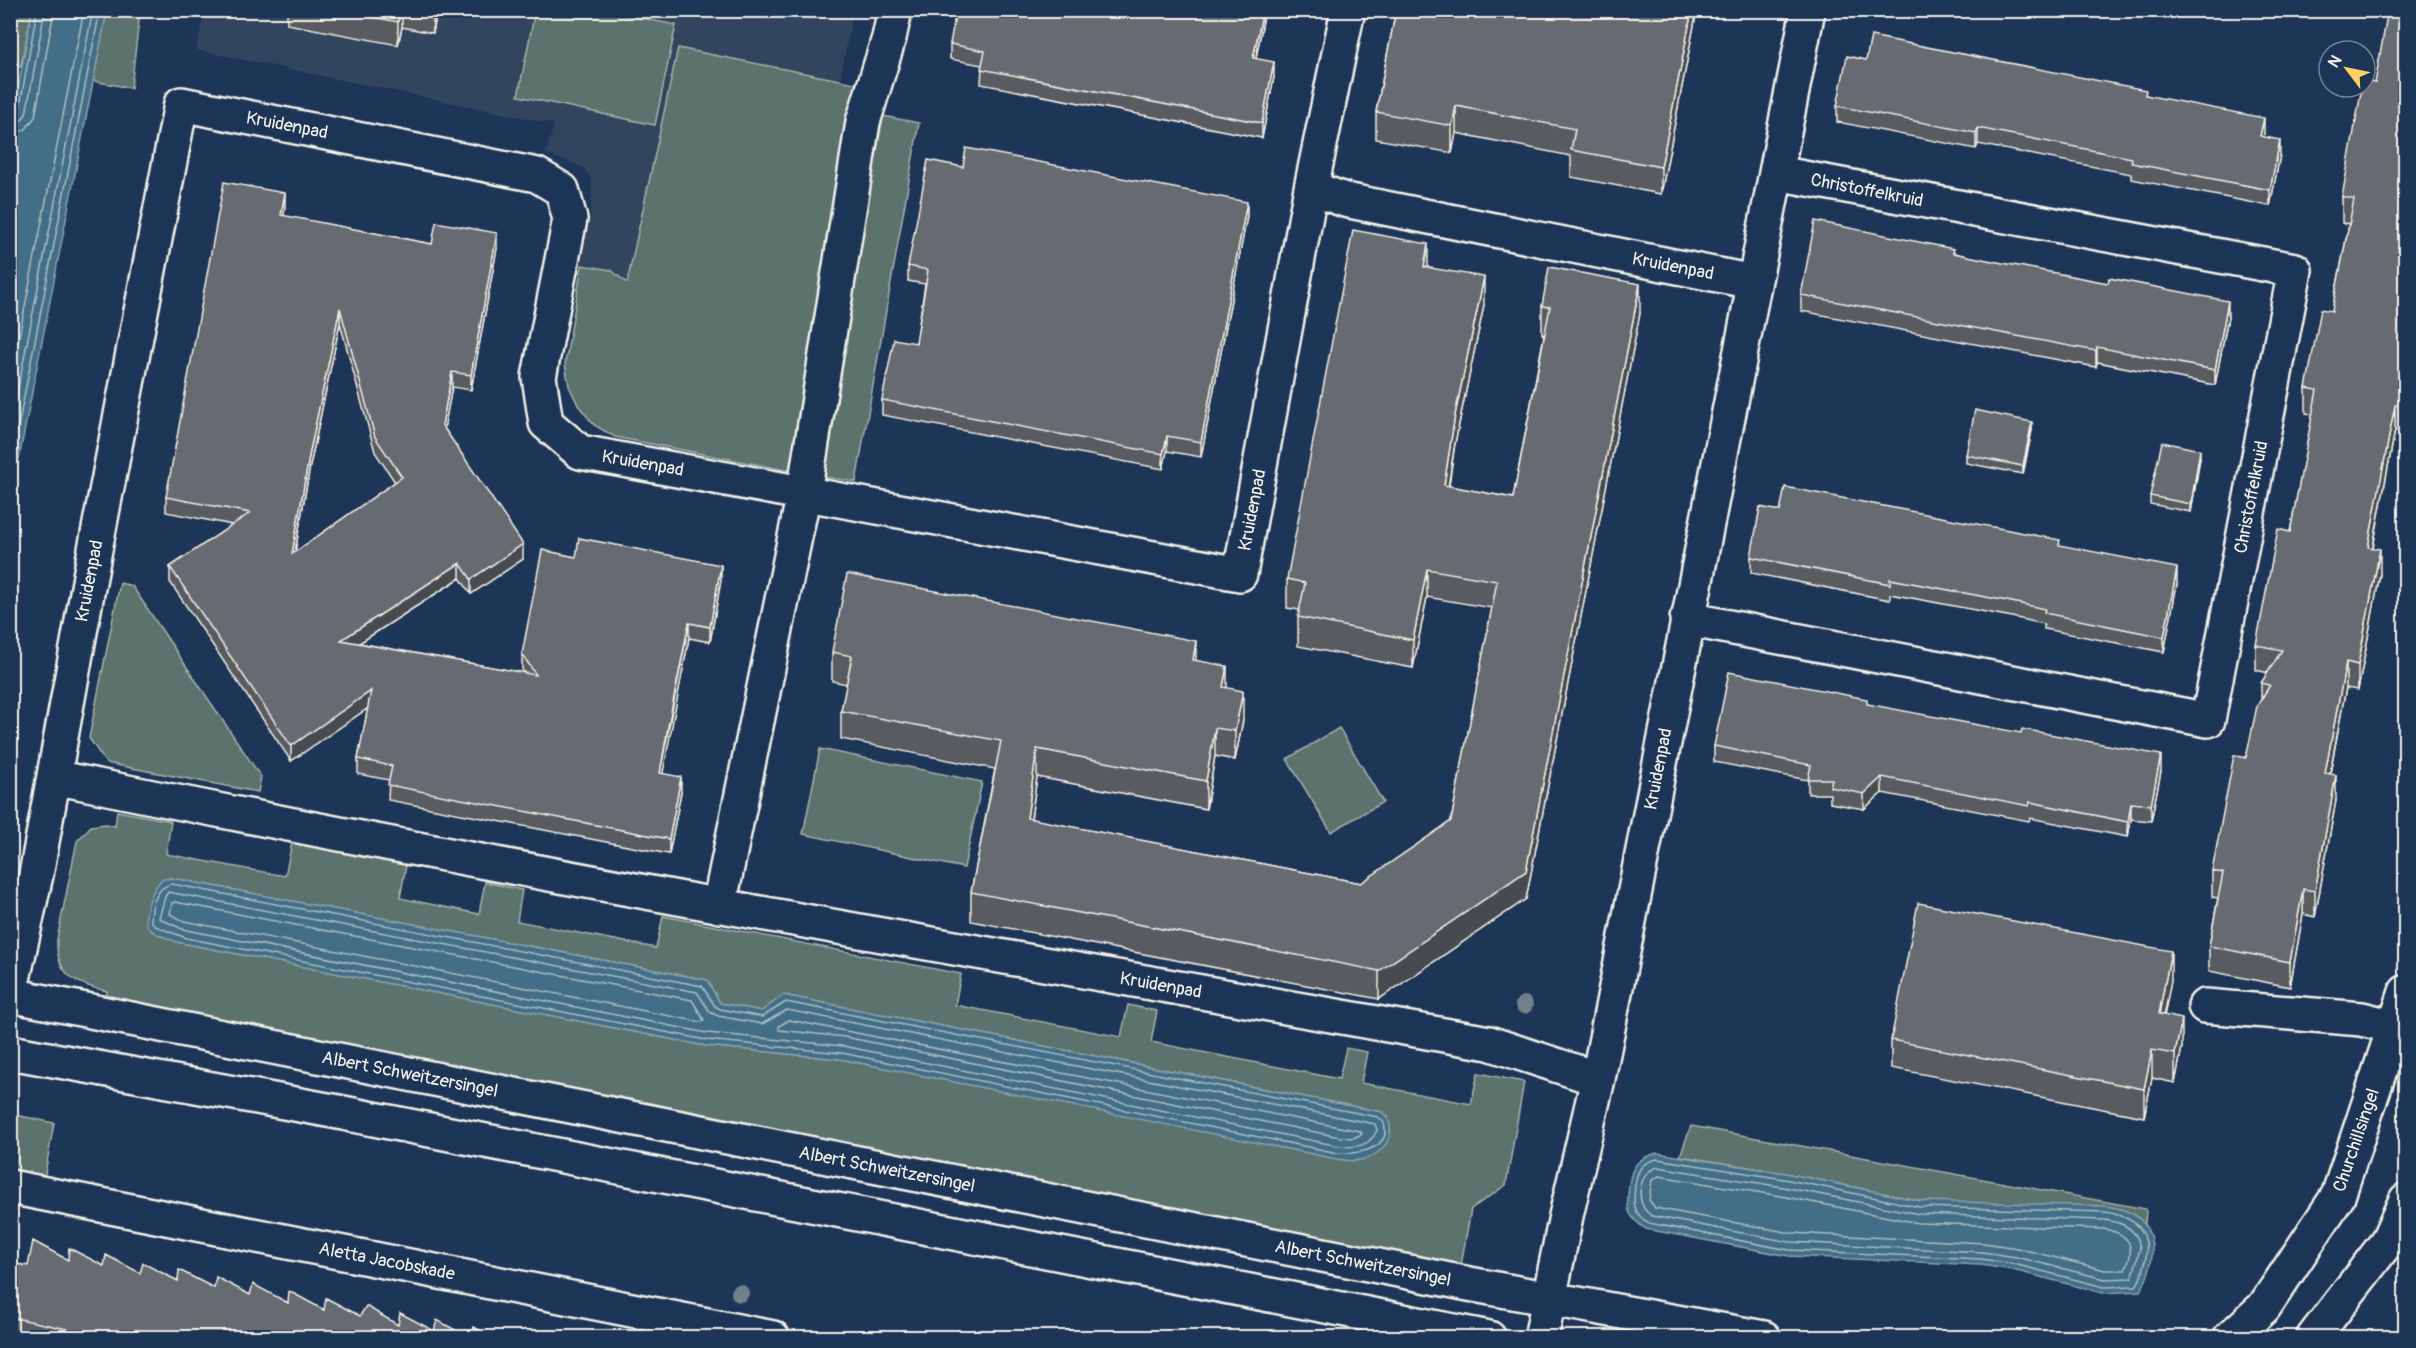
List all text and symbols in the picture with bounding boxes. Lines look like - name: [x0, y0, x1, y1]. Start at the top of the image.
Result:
- north arrow: [2317, 39, 2377, 99]
- text: N: [2324, 52, 2347, 71]
- street label: Kruidenpad: [244, 106, 330, 145]
- street label: Christoffelkruid: [1809, 168, 1925, 213]
- street label: Kruidenpad: [1630, 247, 1716, 286]
- street label: Christoffelkruid: [2229, 439, 2274, 555]
- street label: Kruidenpad: [600, 445, 686, 482]
- street label: Kruidenpad: [1233, 467, 1272, 553]
- street label: Kruidenpad: [70, 538, 109, 624]
- street label: Kruidenpad: [1639, 726, 1678, 812]
- street label: Kruidenpad: [1118, 967, 1204, 1004]
- street label: Albert Schweitzersingel: [320, 1046, 500, 1103]
- street label: Churchillsingel: [2328, 1085, 2385, 1195]
- street label: Albert Schweitzersingel: [797, 1141, 977, 1198]
- street label: Albert Schweitzersingel: [1273, 1235, 1453, 1292]
- street label: Aletta Jacobskade: [317, 1237, 457, 1286]

